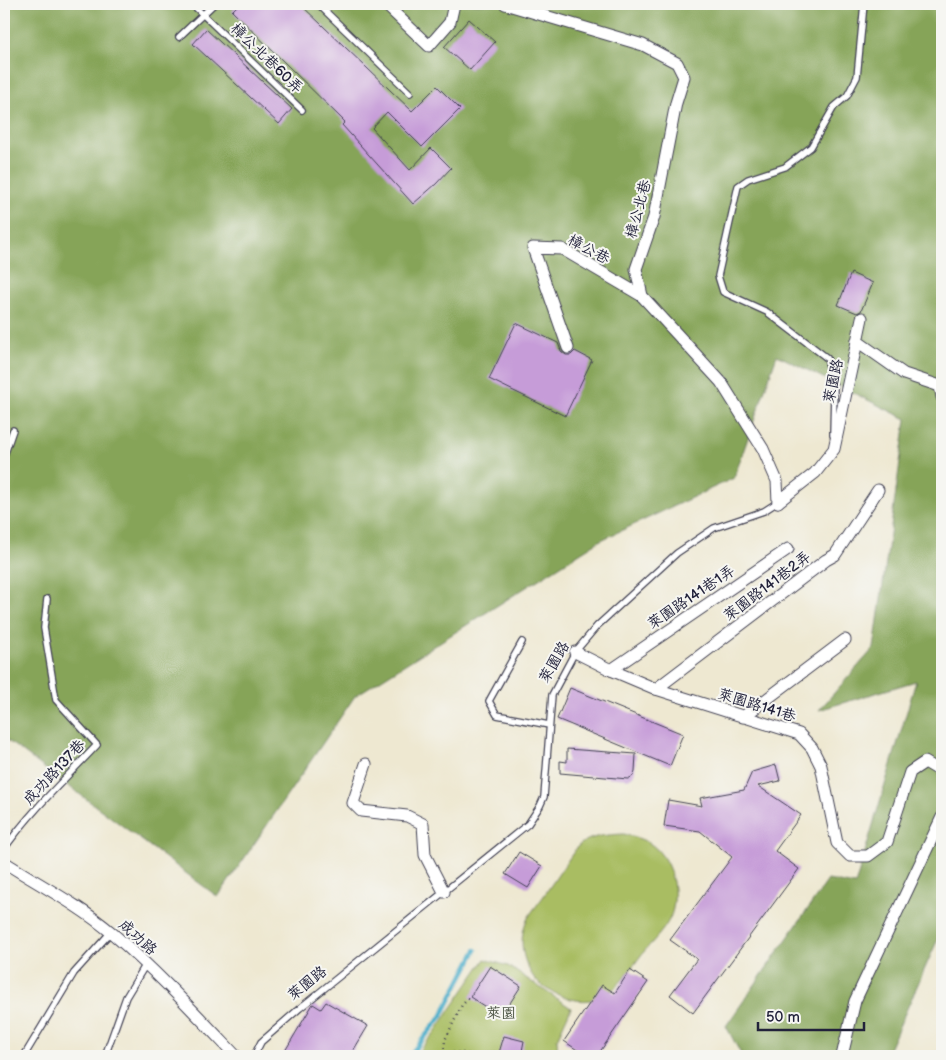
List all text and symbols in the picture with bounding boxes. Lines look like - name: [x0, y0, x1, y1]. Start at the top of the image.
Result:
- street label: 樟公北巷60弄: [227, 19, 307, 97]
- street label: 樟公北巷: [622, 178, 655, 241]
- street label: 樟公巷: [564, 230, 613, 268]
- street label: 萊園路: [820, 357, 847, 405]
- street label: 萊園路141巷2弄: [720, 547, 815, 625]
- street label: 萊園路141巷1弄: [644, 561, 739, 634]
- street label: 萊園路: [535, 638, 574, 686]
- street label: 萊園路141巷: [715, 685, 798, 726]
- street label: 成功路137巷: [19, 736, 89, 809]
- street label: 成功路: [115, 915, 161, 959]
- street label: 萊園路: [284, 962, 331, 1005]
- scale bar: [758, 1000, 865, 1032]
- park label: 萊園: [486, 1004, 516, 1023]
- text: 50 m: [766, 1008, 800, 1027]

